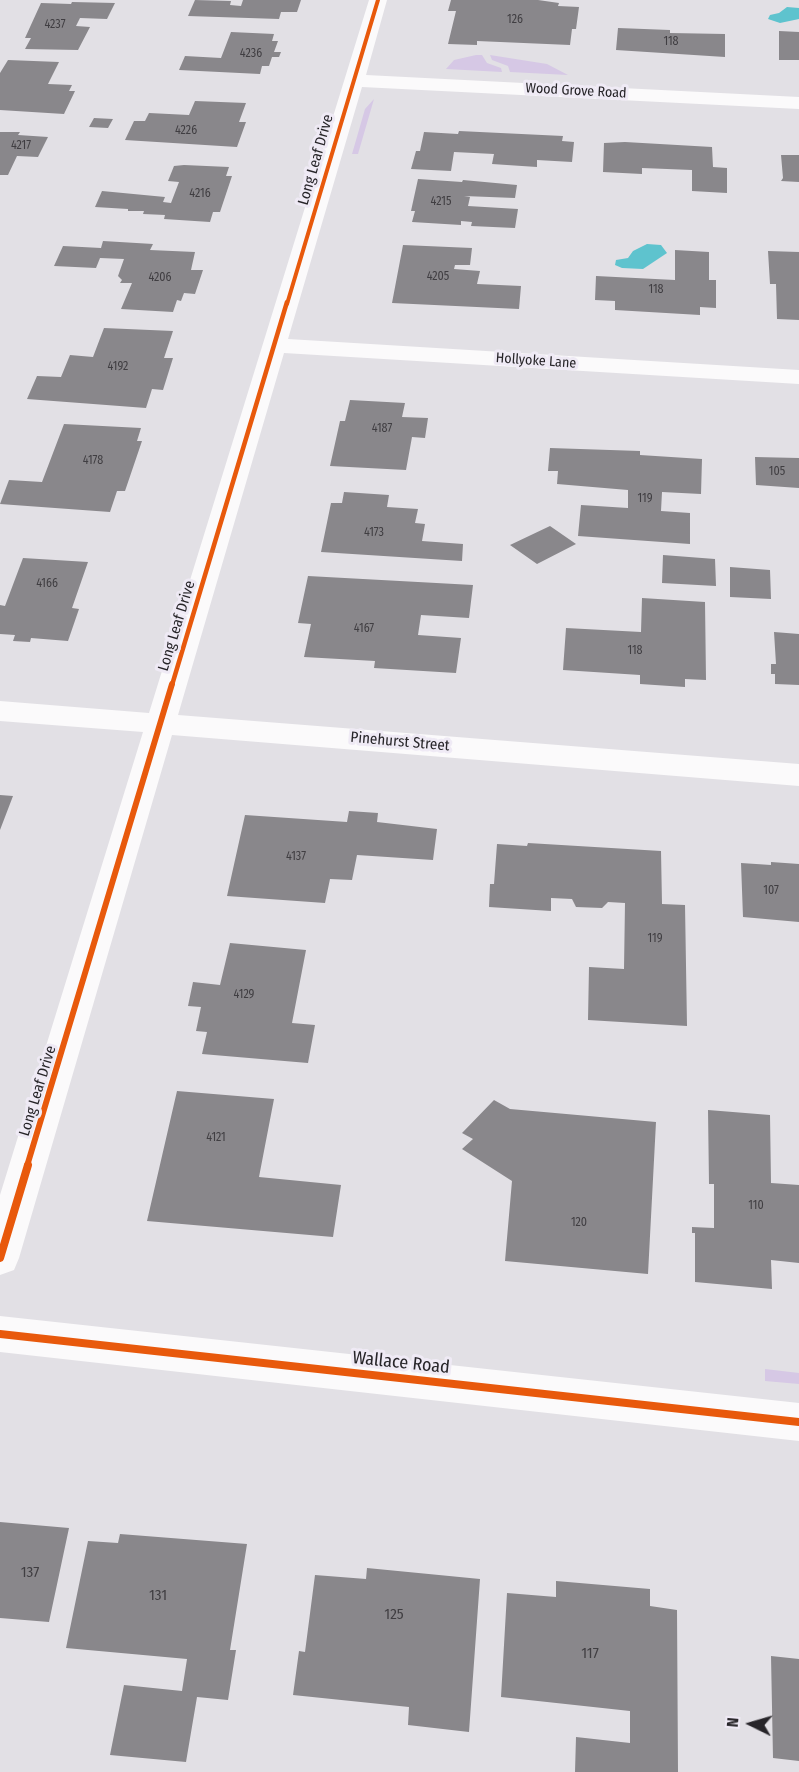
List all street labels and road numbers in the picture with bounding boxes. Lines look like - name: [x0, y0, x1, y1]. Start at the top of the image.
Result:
- street label: Wood Grove Road: [525, 80, 627, 102]
- street label: Long Leaf Drive: [294, 113, 338, 207]
- street label: Hollyoke Lane: [495, 350, 577, 372]
- street label: Long Leaf Drive: [155, 579, 199, 673]
- street label: Pinehurst Street: [350, 729, 450, 755]
- street label: Long Leaf Drive: [16, 1044, 60, 1138]
- street label: Wallace Road: [351, 1347, 451, 1379]

